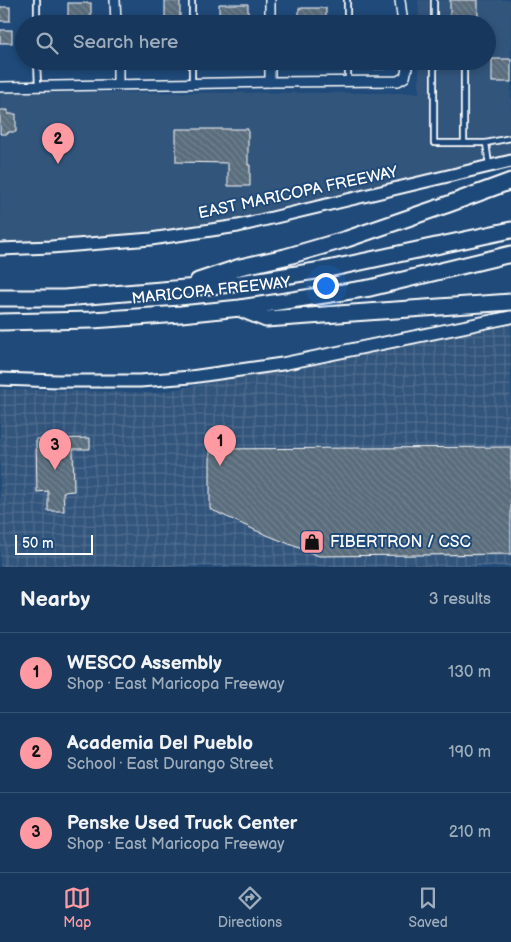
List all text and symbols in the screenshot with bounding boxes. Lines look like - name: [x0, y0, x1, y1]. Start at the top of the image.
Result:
- search box: [15, 15, 496, 70]
- icon: search: [33, 29, 61, 57]
- text: Search here: [73, 31, 178, 54]
- pin: 2: [42, 123, 74, 164]
- street label: EAST MARICOPA FREEWAY: [197, 162, 400, 223]
- street label: MARICOPA FREEWAY: [131, 273, 292, 309]
- your location: [313, 273, 339, 299]
- pin: 1: [204, 425, 236, 466]
- pin: 3: [39, 429, 71, 470]
- shop icon: FIBERTRON / CSC: [299, 529, 325, 555]
- scale bar: [15, 532, 92, 555]
- place label: FIBERTRON / CSC: [330, 533, 471, 552]
- text: 50 m: [22, 535, 54, 552]
- text: Nearby: [20, 587, 90, 612]
- text: 3 results: [429, 590, 491, 609]
- text: WESCO Assembly: [67, 652, 222, 675]
- text: 1: [33, 663, 39, 682]
- text: 130 m: [448, 663, 491, 682]
- text: Shop · East Maricopa Freeway: [67, 675, 285, 694]
- text: Academia Del Pueblo: [67, 732, 253, 755]
- text: 2: [31, 743, 41, 762]
- text: 190 m: [449, 743, 491, 762]
- text: School · East Durango Street: [67, 755, 273, 774]
- text: Penske Used Truck Center: [67, 812, 297, 835]
- text: 3: [31, 823, 41, 842]
- text: 210 m: [449, 823, 491, 842]
- text: Shop · East Maricopa Freeway: [67, 835, 285, 854]
- tab: Map: [63, 884, 91, 931]
- tab: Directions: [218, 884, 282, 931]
- tab: Saved: [408, 884, 448, 931]

